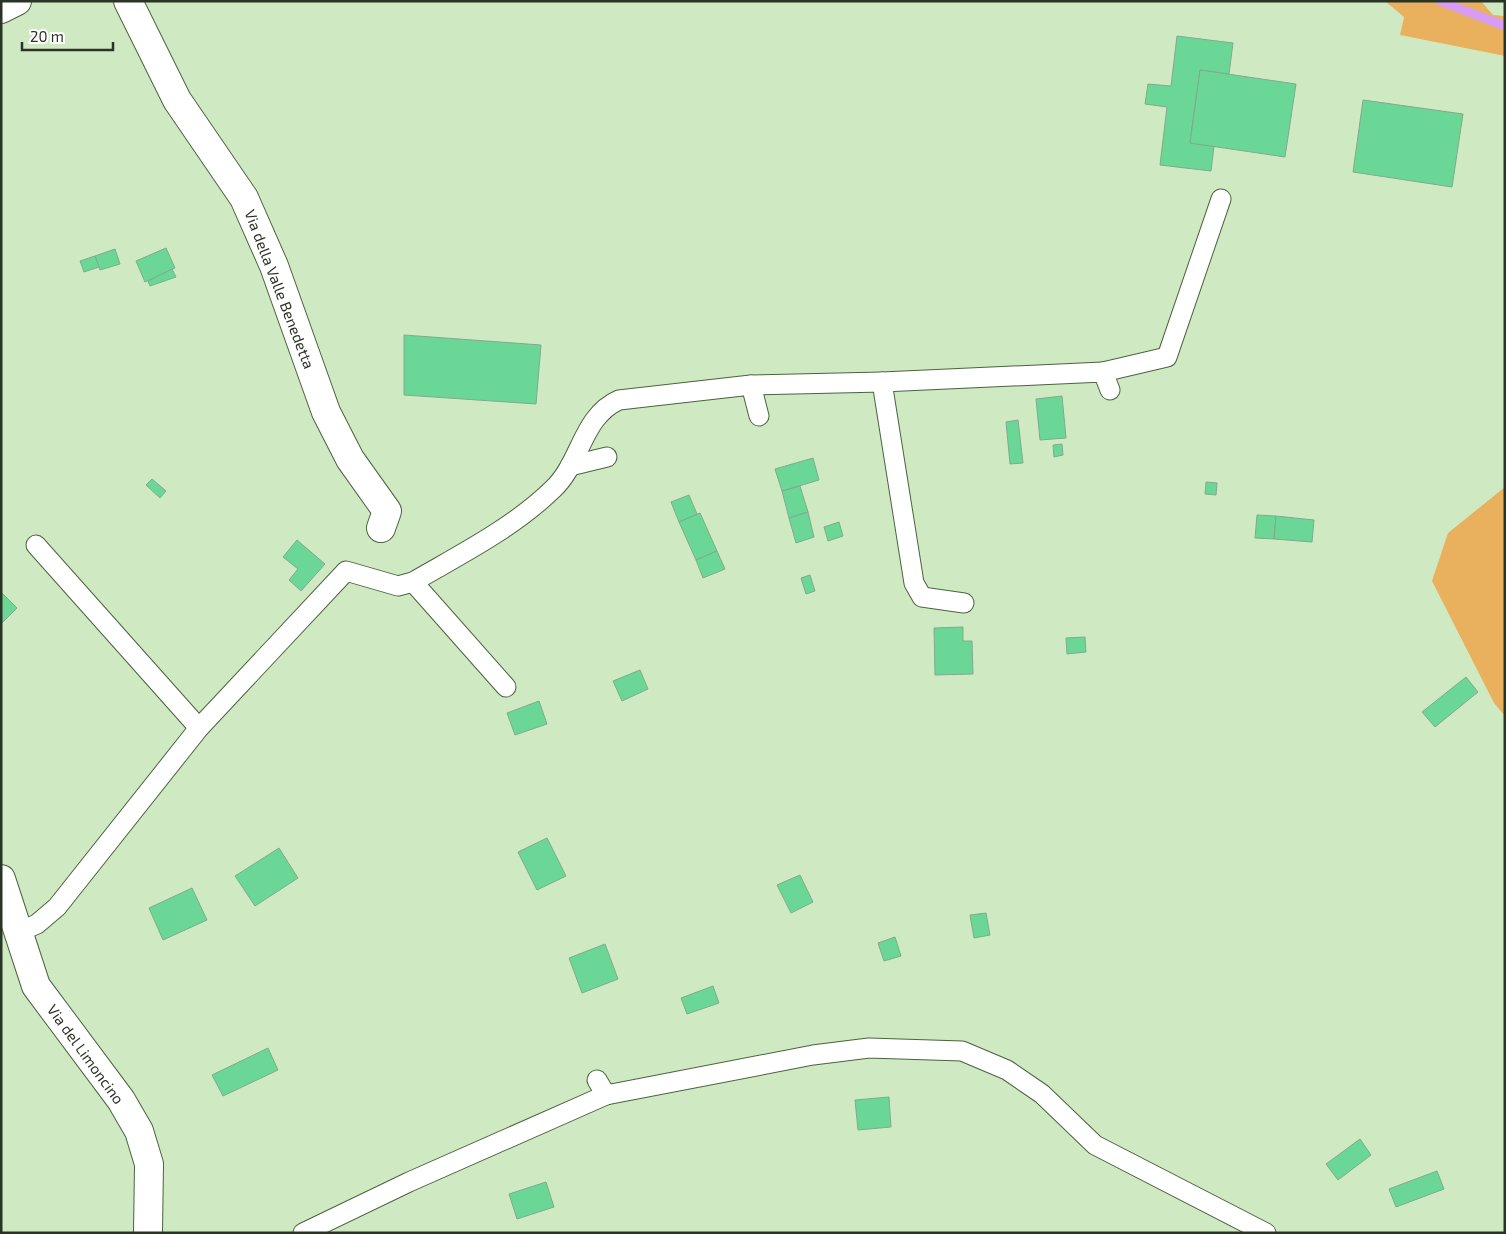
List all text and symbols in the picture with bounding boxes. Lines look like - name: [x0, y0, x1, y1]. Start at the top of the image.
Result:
- scale bar: [22, 20, 114, 52]
- text: 20 m: [30, 27, 64, 45]
- street label: Via della Valle Benedetta: [241, 207, 319, 371]
- street label: Via del Limoncino: [44, 1001, 128, 1107]

